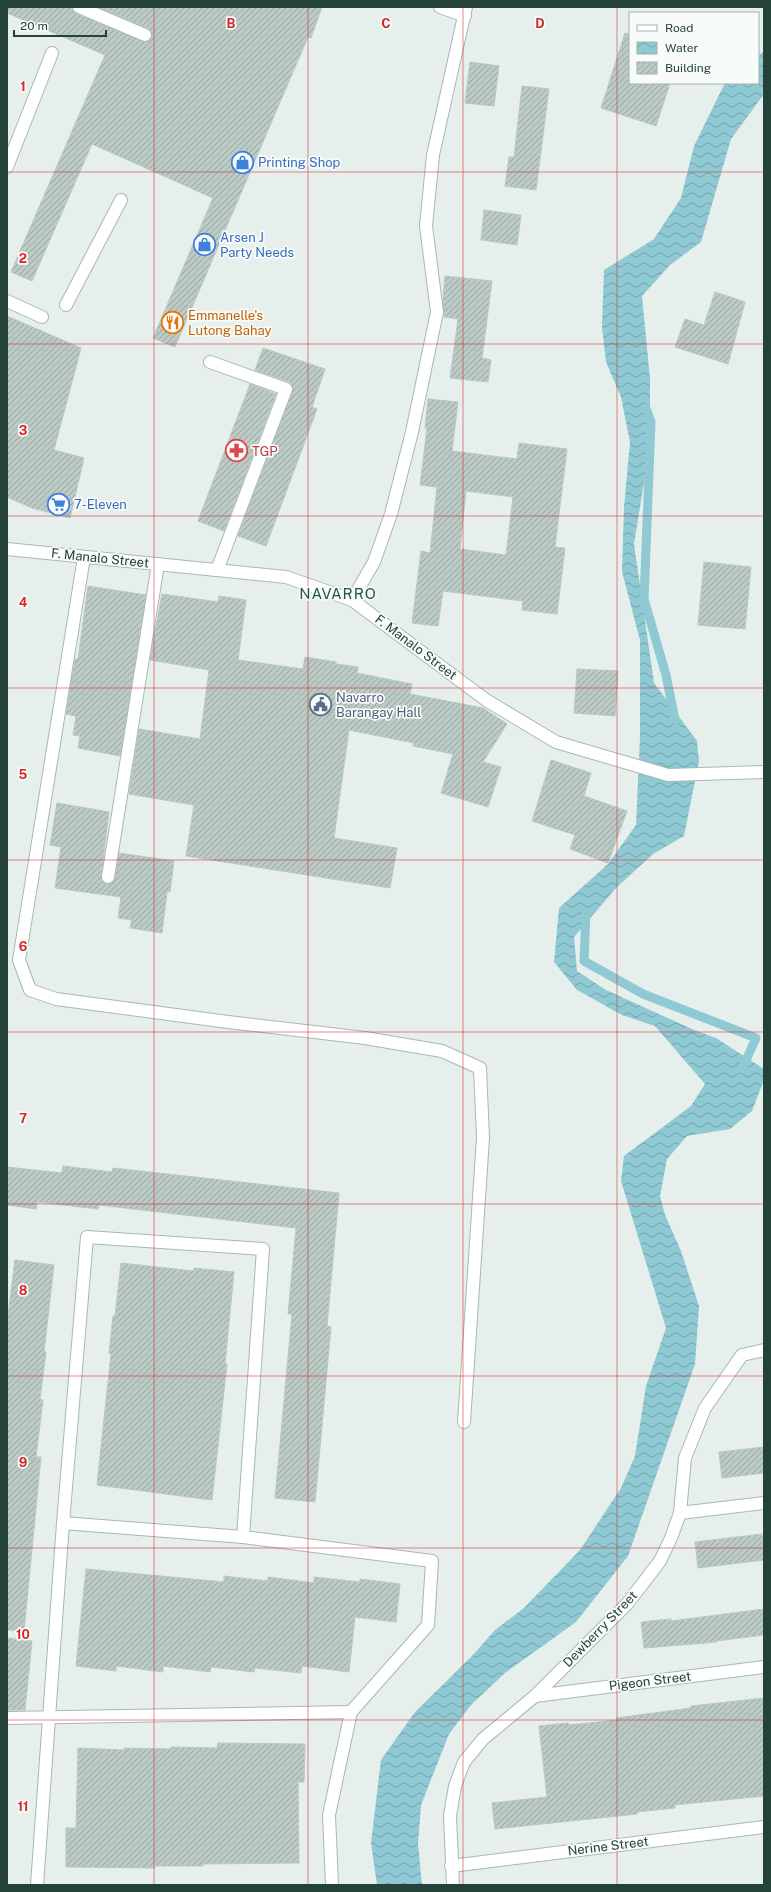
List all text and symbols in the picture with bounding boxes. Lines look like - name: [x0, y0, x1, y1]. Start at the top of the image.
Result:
- scale bar: [14, 12, 106, 38]
- legend: [629, 12, 759, 84]
- text: B: [227, 16, 236, 31]
- text: C: [381, 16, 391, 31]
- text: D: [535, 16, 545, 31]
- text: 20 m: [20, 19, 48, 33]
- text: Road: [665, 21, 693, 35]
- text: Water: [665, 41, 699, 55]
- text: Building: [665, 61, 711, 75]
- text: 1: [20, 79, 26, 94]
- shop icon: Printing Shop: [229, 149, 255, 175]
- place label: Printing Shop: [258, 155, 341, 170]
- place label: Arsen J Party Needs: [220, 230, 294, 260]
- shop icon: Arsen J Party Needs: [191, 231, 217, 257]
- text: 2: [19, 251, 27, 266]
- place label: Emmanelle's Lutong Bahay: [188, 308, 271, 338]
- restaurant icon: Emmanelle's Lutong Bahay: [159, 309, 185, 335]
- text: 3: [19, 423, 28, 438]
- pharmacy icon: TGP: [223, 438, 249, 464]
- place label: TGP: [252, 444, 277, 459]
- supermarket icon: 7-Eleven: [45, 491, 71, 517]
- place label: 7-Eleven: [74, 497, 127, 512]
- street label: F. Manalo Street: [50, 545, 150, 571]
- district label: NAVARRO: [299, 585, 377, 602]
- text: 4: [19, 595, 28, 610]
- street label: F. Manalo Street: [372, 611, 460, 683]
- place label: Navarro Barangay Hall: [336, 690, 421, 720]
- public building icon: Navarro Barangay Hall: [308, 691, 334, 717]
- text: 5: [19, 767, 28, 782]
- text: 6: [19, 939, 28, 954]
- text: 7: [19, 1111, 27, 1126]
- text: 8: [19, 1283, 28, 1298]
- text: 9: [19, 1455, 27, 1470]
- street label: Dewberry Street: [560, 1588, 640, 1670]
- text: 10: [16, 1627, 30, 1642]
- street label: Pigeon Street: [608, 1669, 692, 1693]
- text: 11: [17, 1799, 29, 1814]
- street label: Nerine Street: [567, 1834, 649, 1858]

